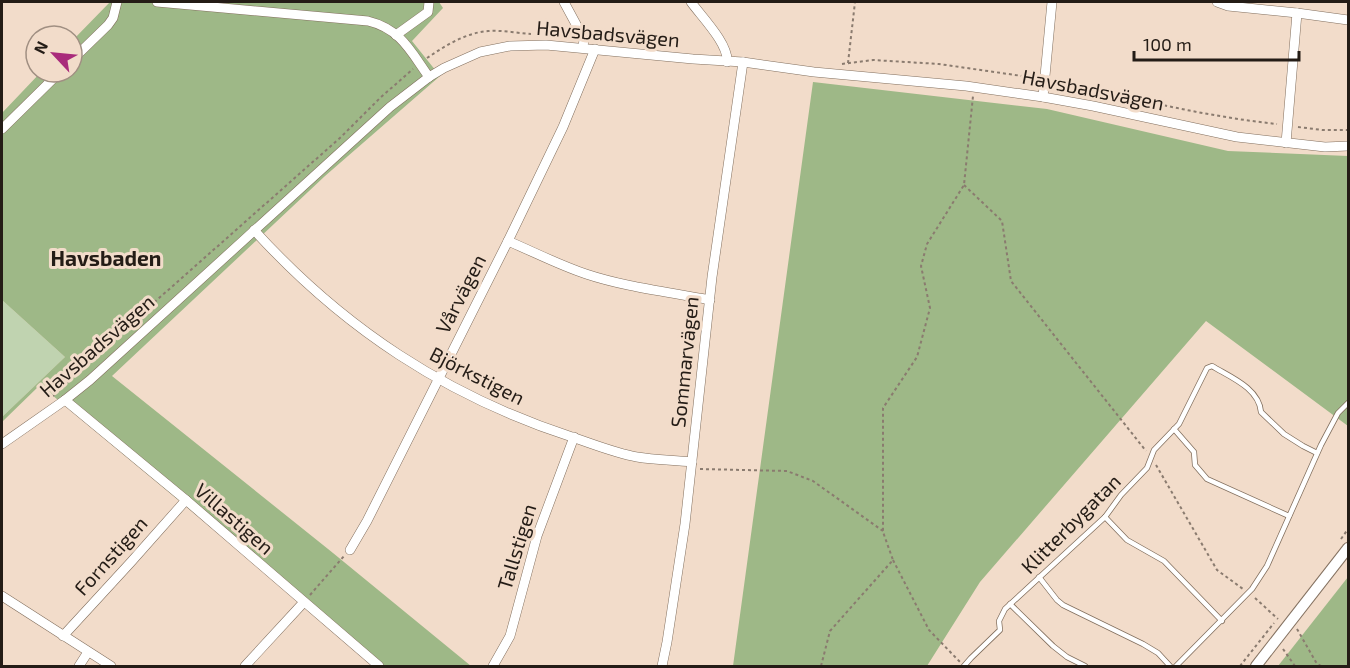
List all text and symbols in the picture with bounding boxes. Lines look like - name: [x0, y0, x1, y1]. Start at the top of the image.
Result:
- street label: Havsbadsvägen: [535, 15, 681, 51]
- north arrow: [24, 24, 84, 84]
- scale bar: [1134, 24, 1299, 62]
- text: 100 m: [1143, 33, 1192, 55]
- text: N: [29, 38, 51, 57]
- street label: Havsbadsvägen: [1020, 64, 1166, 115]
- district label: Havsbaden: [51, 245, 161, 270]
- street label: Vårvägen: [430, 250, 490, 337]
- street label: Havsbadsvägen: [34, 289, 159, 402]
- street label: Sommarvägen: [665, 295, 703, 429]
- street label: Björkstigen: [426, 341, 529, 409]
- street label: Klitterbygatan: [1016, 469, 1125, 578]
- street label: Villastigen: [190, 478, 279, 559]
- street label: Tallstigen: [492, 501, 540, 593]
- street label: Fornstigen: [69, 511, 152, 600]

